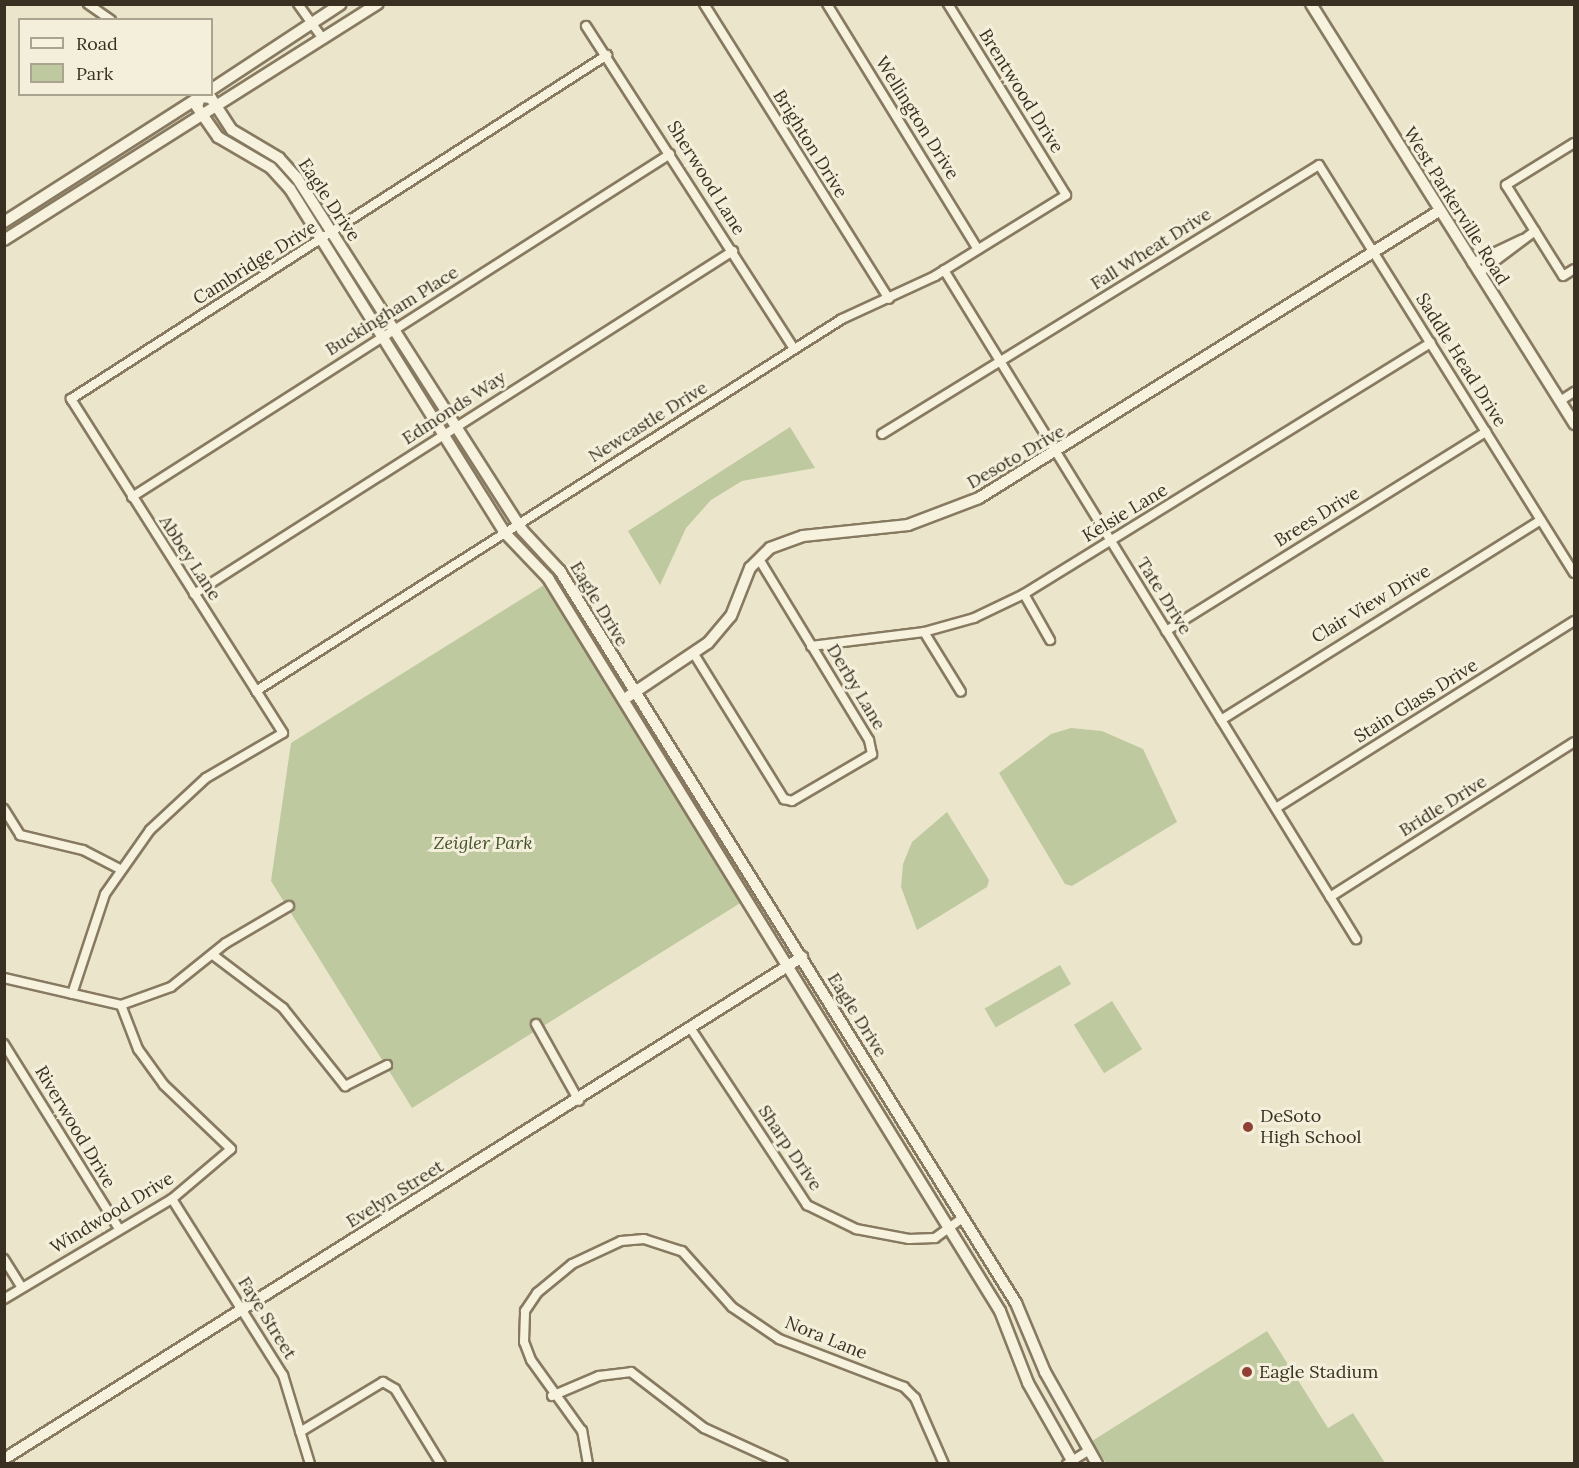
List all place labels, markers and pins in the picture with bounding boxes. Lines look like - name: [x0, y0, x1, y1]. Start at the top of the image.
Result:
- place label: DeSoto High School: [1260, 1106, 1361, 1148]
- marker: DeSoto High School: [1241, 1120, 1255, 1134]
- place label: Eagle Stadium: [1259, 1361, 1378, 1383]
- marker: Eagle Stadium: [1240, 1365, 1254, 1379]

